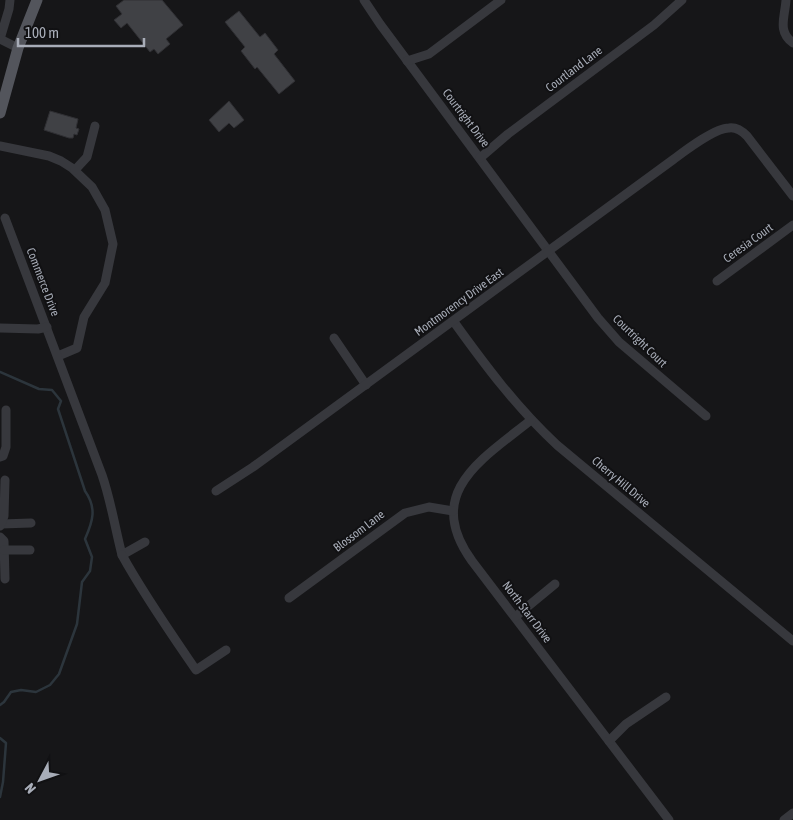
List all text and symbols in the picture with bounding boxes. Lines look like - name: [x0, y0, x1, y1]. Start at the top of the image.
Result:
- scale bar: [18, 15, 144, 47]
- text: 100 m: [25, 24, 59, 41]
- street label: Courtland Lane: [543, 43, 605, 95]
- street label: Courtright Drive: [440, 86, 492, 150]
- street label: Ceresia Court: [721, 220, 776, 266]
- street label: Commerce Drive: [24, 246, 62, 318]
- street label: Montmorency Drive East: [412, 265, 507, 339]
- street label: Courtright Court: [610, 312, 670, 371]
- street label: Cherry Hill Drive: [589, 454, 653, 510]
- street label: Blossom Lane: [331, 507, 387, 555]
- street label: North Starr Drive: [499, 579, 555, 645]
- north arrow: [15, 755, 65, 805]
- text: N: [21, 780, 39, 797]

